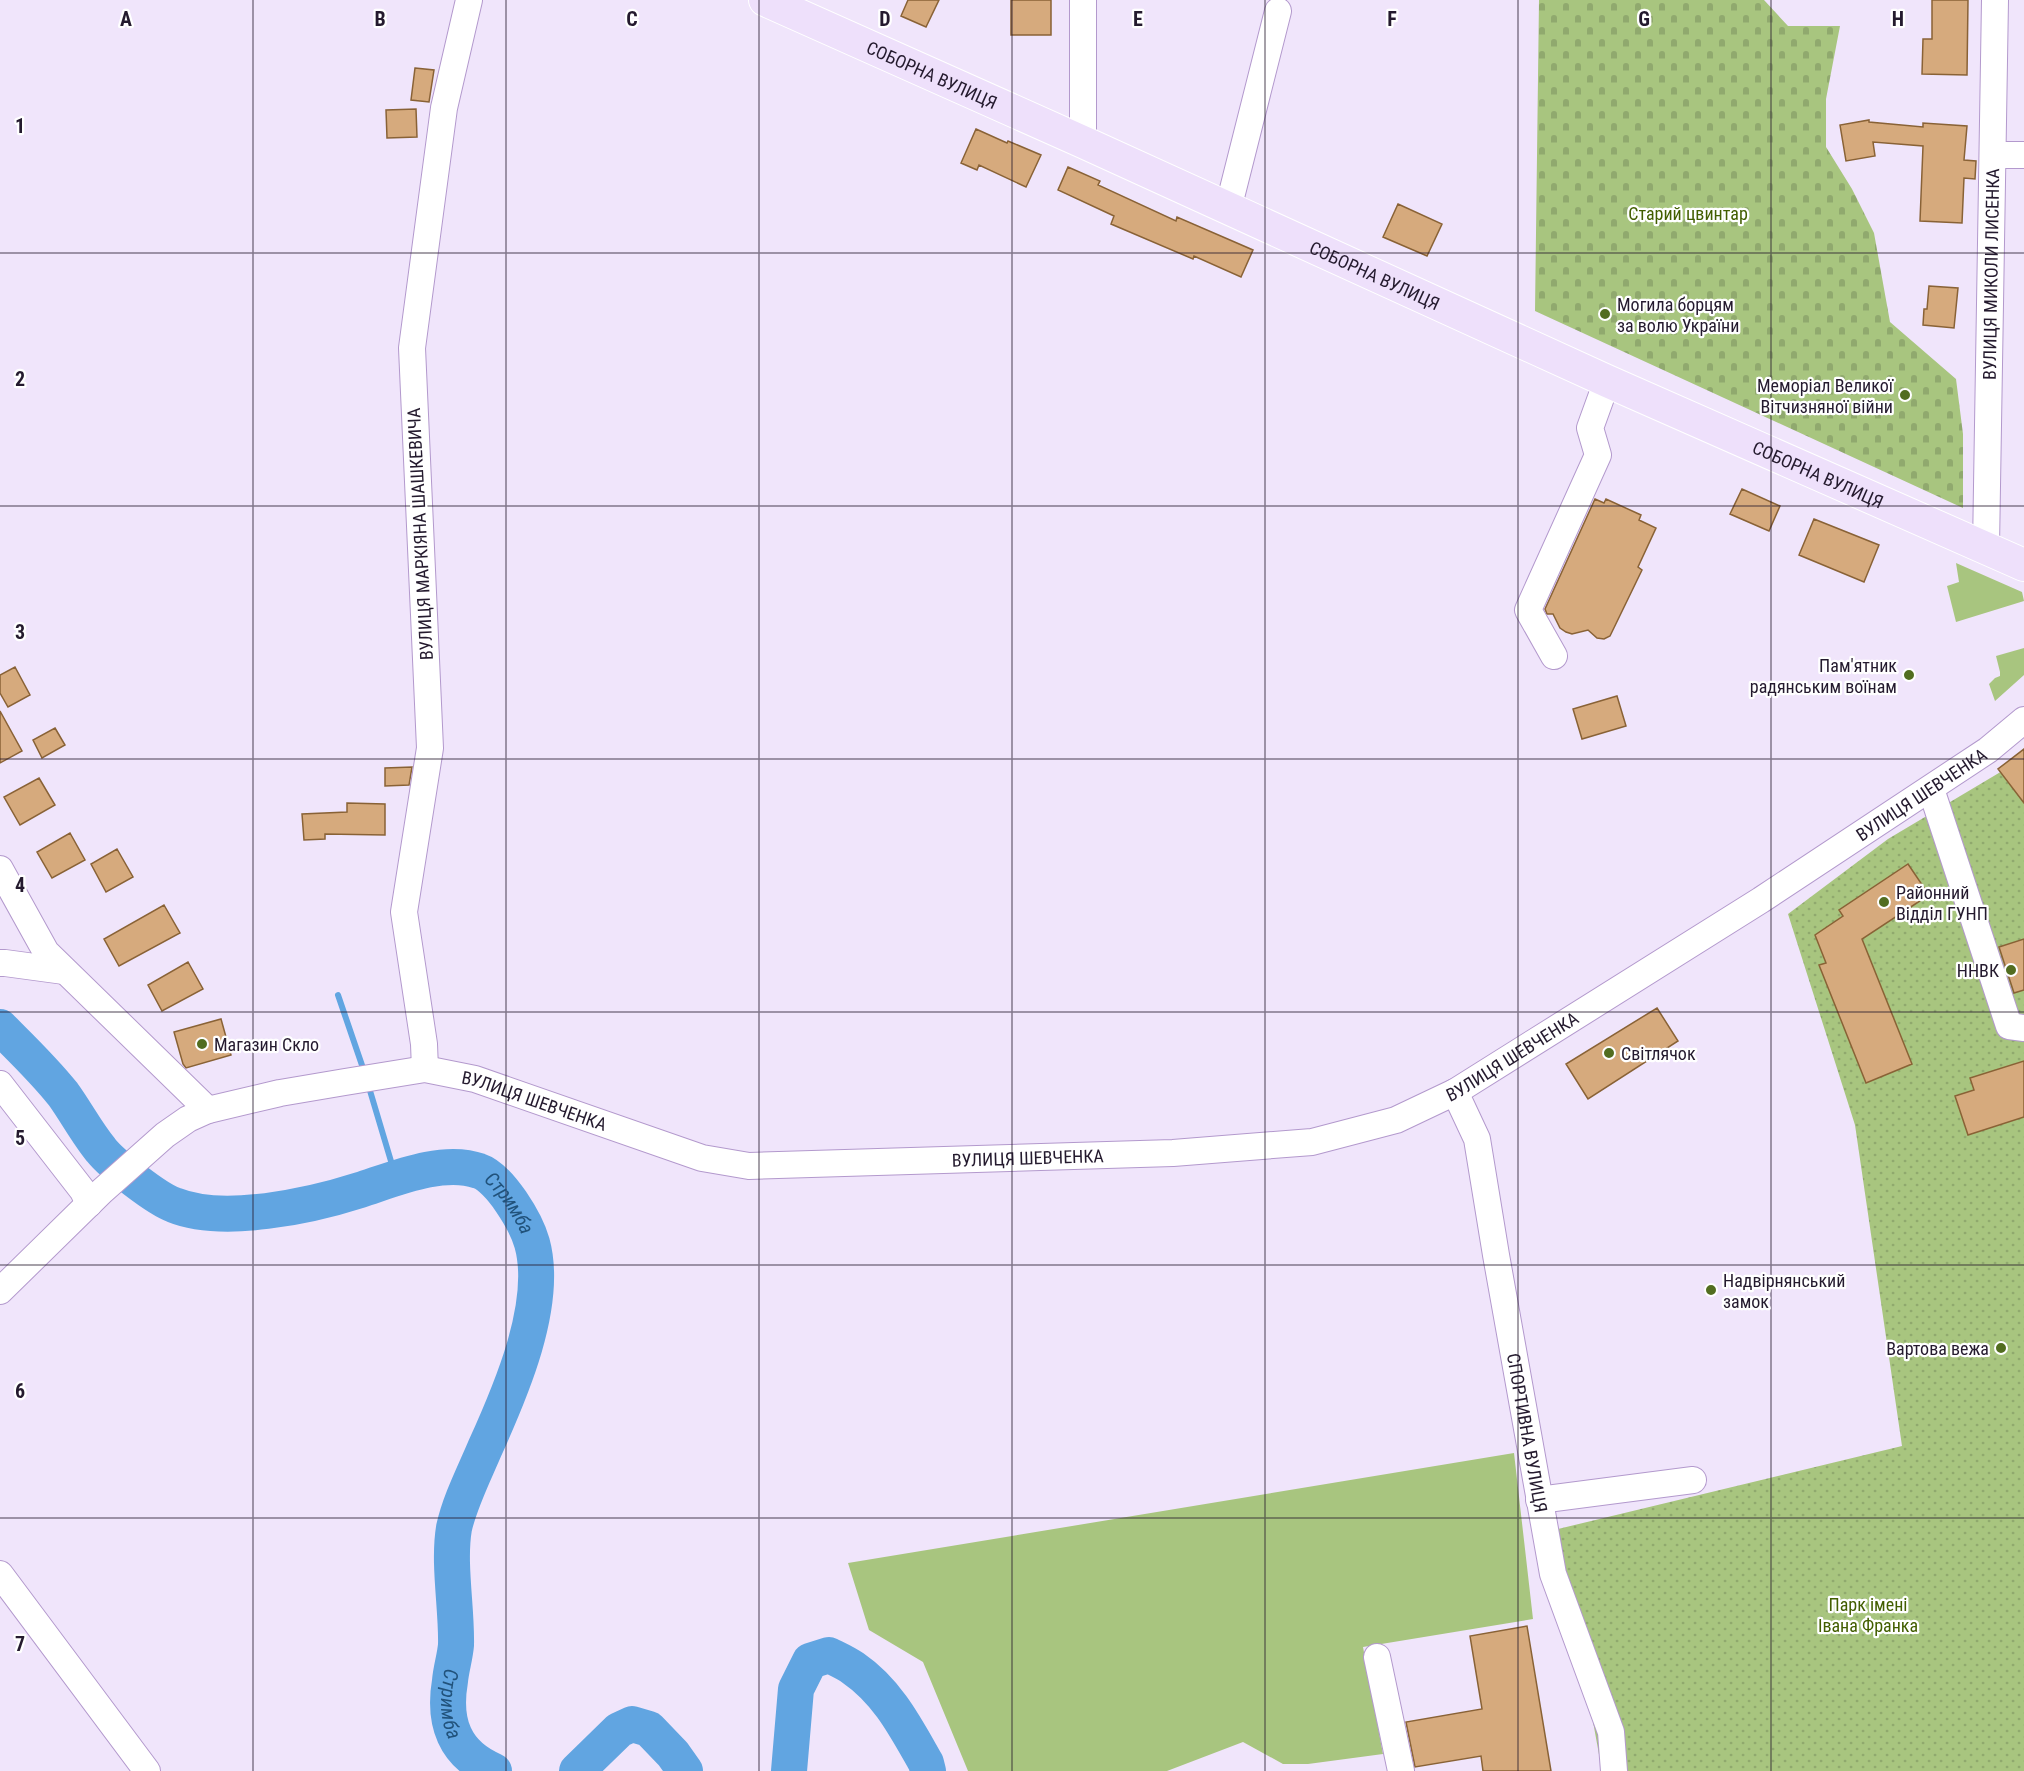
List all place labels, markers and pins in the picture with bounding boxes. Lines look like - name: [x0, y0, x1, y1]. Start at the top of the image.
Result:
- place label: Могила борцям за волю України: [1617, 294, 1739, 336]
- marker: Могила борцям за волю України: [1598, 307, 1612, 321]
- place label: Меморіал Великої Вітчизняної війни: [1757, 375, 1894, 417]
- marker: Меморіал Великої Вітчизняної війни: [1898, 388, 1912, 402]
- place label: Пам'ятник радянським воїнам: [1750, 655, 1897, 697]
- marker: Пам'ятник радянським воїнам: [1902, 668, 1916, 682]
- place label: Районний Відділ ГУНП: [1896, 882, 1988, 924]
- marker: Районний Відділ ГУНП: [1877, 895, 1891, 909]
- place label: ННВК: [1957, 960, 1999, 981]
- marker: ННВК: [2004, 963, 2018, 977]
- place label: Магазин Скло: [214, 1034, 319, 1055]
- marker: Магазин Скло: [195, 1037, 209, 1051]
- place label: Світлячок: [1621, 1043, 1696, 1064]
- marker: Світлячок: [1602, 1046, 1616, 1060]
- place label: Надвірнянський замок: [1723, 1270, 1845, 1312]
- marker: Надвірнянський замок: [1704, 1283, 1718, 1297]
- place label: Вартова вежа: [1886, 1338, 1989, 1359]
- marker: Вартова вежа: [1994, 1341, 2008, 1355]

